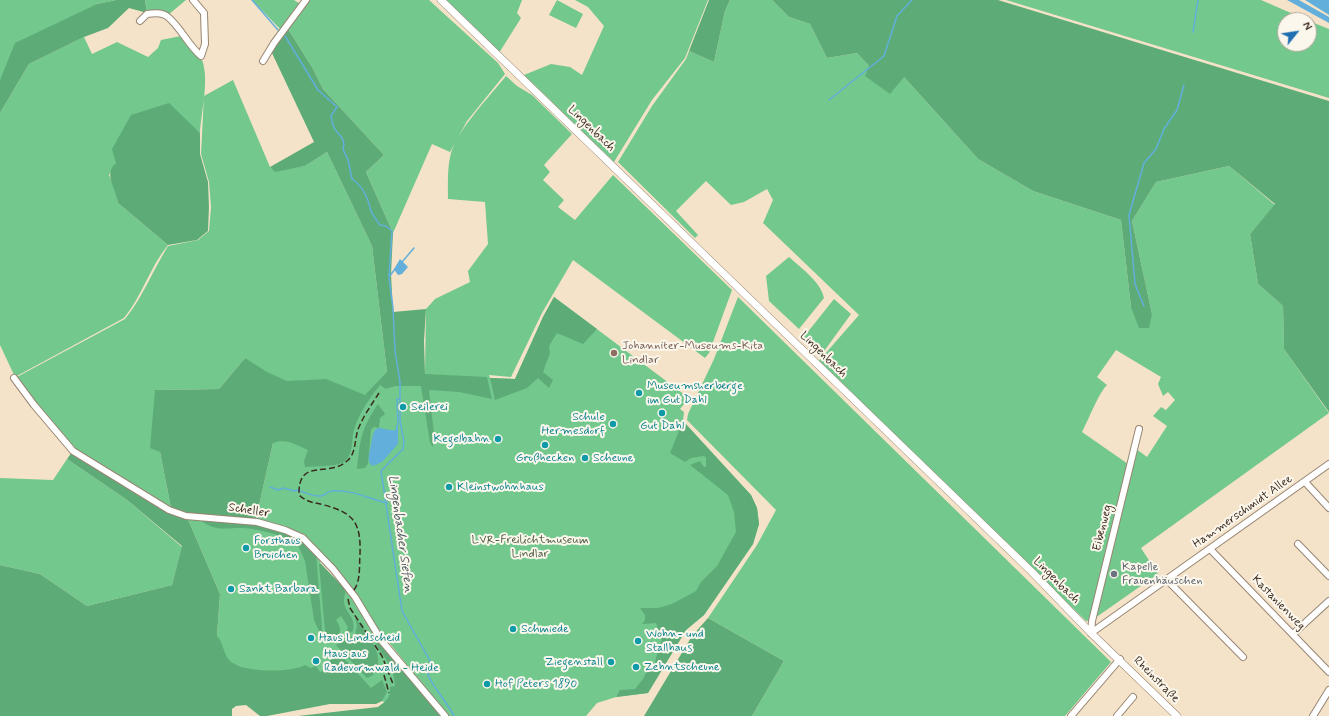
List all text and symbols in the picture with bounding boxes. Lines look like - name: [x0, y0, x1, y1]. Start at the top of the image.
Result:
- north arrow: [1277, 12, 1317, 52]
- text: N: [1299, 20, 1314, 33]
- street label: Lingenbach: [564, 103, 618, 155]
- street label: Lingenbach: [796, 329, 850, 381]
- place label: Johanniter-Museums-Kita Lindlar: [622, 339, 763, 367]
- marker: Johanniter-Museums-Kita Lindlar: [609, 348, 619, 358]
- place label: Museumsherberge im Gut Dahl: [647, 379, 743, 407]
- marker: Museumsherberge im Gut Dahl: [634, 388, 644, 398]
- place label: Seilerei: [411, 400, 448, 414]
- marker: Seilerei: [398, 402, 408, 412]
- marker: Gut Dahl: [657, 408, 667, 418]
- place label: Schule Hermesdorf: [541, 410, 605, 438]
- marker: Schule Hermesdorf: [608, 419, 618, 429]
- place label: Gut Dahl: [640, 419, 684, 433]
- place label: Kegelbahn: [433, 432, 490, 446]
- marker: Kegelbahn: [493, 434, 503, 444]
- marker: Großhecken: [540, 440, 550, 450]
- place label: Großhecken: [516, 451, 574, 465]
- place label: Scheune: [593, 451, 633, 465]
- marker: Scheune: [580, 453, 590, 463]
- street label: Hammerschmidt Allee: [1190, 472, 1296, 552]
- water label: Lingenbacher Siefen: [384, 474, 416, 594]
- place label: Kleinstwohnhaus: [457, 480, 544, 494]
- marker: Kleinstwohnhaus: [444, 482, 454, 492]
- street label: Scheller: [227, 501, 271, 521]
- street label: Eibenweg: [1090, 503, 1116, 553]
- park label: LVR-Freilichtmuseum Lindlar: [472, 533, 588, 561]
- place label: Forsthaus Broichen: [254, 534, 301, 562]
- marker: Forsthaus Broichen: [241, 543, 251, 553]
- street label: Lingenbach: [1030, 555, 1082, 607]
- place label: Kapelle Frauenhäuschen: [1122, 560, 1202, 588]
- marker: Kapelle Frauenhäuschen: [1109, 569, 1119, 579]
- street label: Kastanienweg: [1248, 573, 1308, 633]
- place label: Sankt Barbara: [239, 582, 318, 596]
- marker: Sankt Barbara: [226, 584, 236, 594]
- place label: Schmiede: [521, 622, 569, 636]
- marker: Schmiede: [508, 624, 518, 634]
- place label: Wohn- und Stallhaus: [646, 627, 704, 655]
- place label: Haus Lindscheid: [319, 631, 400, 645]
- marker: Haus Lindscheid: [306, 633, 316, 643]
- marker: Wohn- und Stallhaus: [633, 636, 643, 646]
- place label: Haus aus Radevormwald - Heide: [324, 647, 439, 675]
- street label: Rheinstraße: [1130, 654, 1182, 706]
- place label: Ziegenstall: [545, 655, 603, 669]
- marker: Haus aus Radevormwald - Heide: [311, 656, 321, 666]
- marker: Ziegenstall: [606, 657, 616, 667]
- place label: Zehntscheune: [644, 660, 720, 674]
- marker: Zehntscheune: [631, 662, 641, 672]
- place label: Hof Peters 1890: [495, 677, 577, 691]
- marker: Hof Peters 1890: [482, 679, 492, 689]

